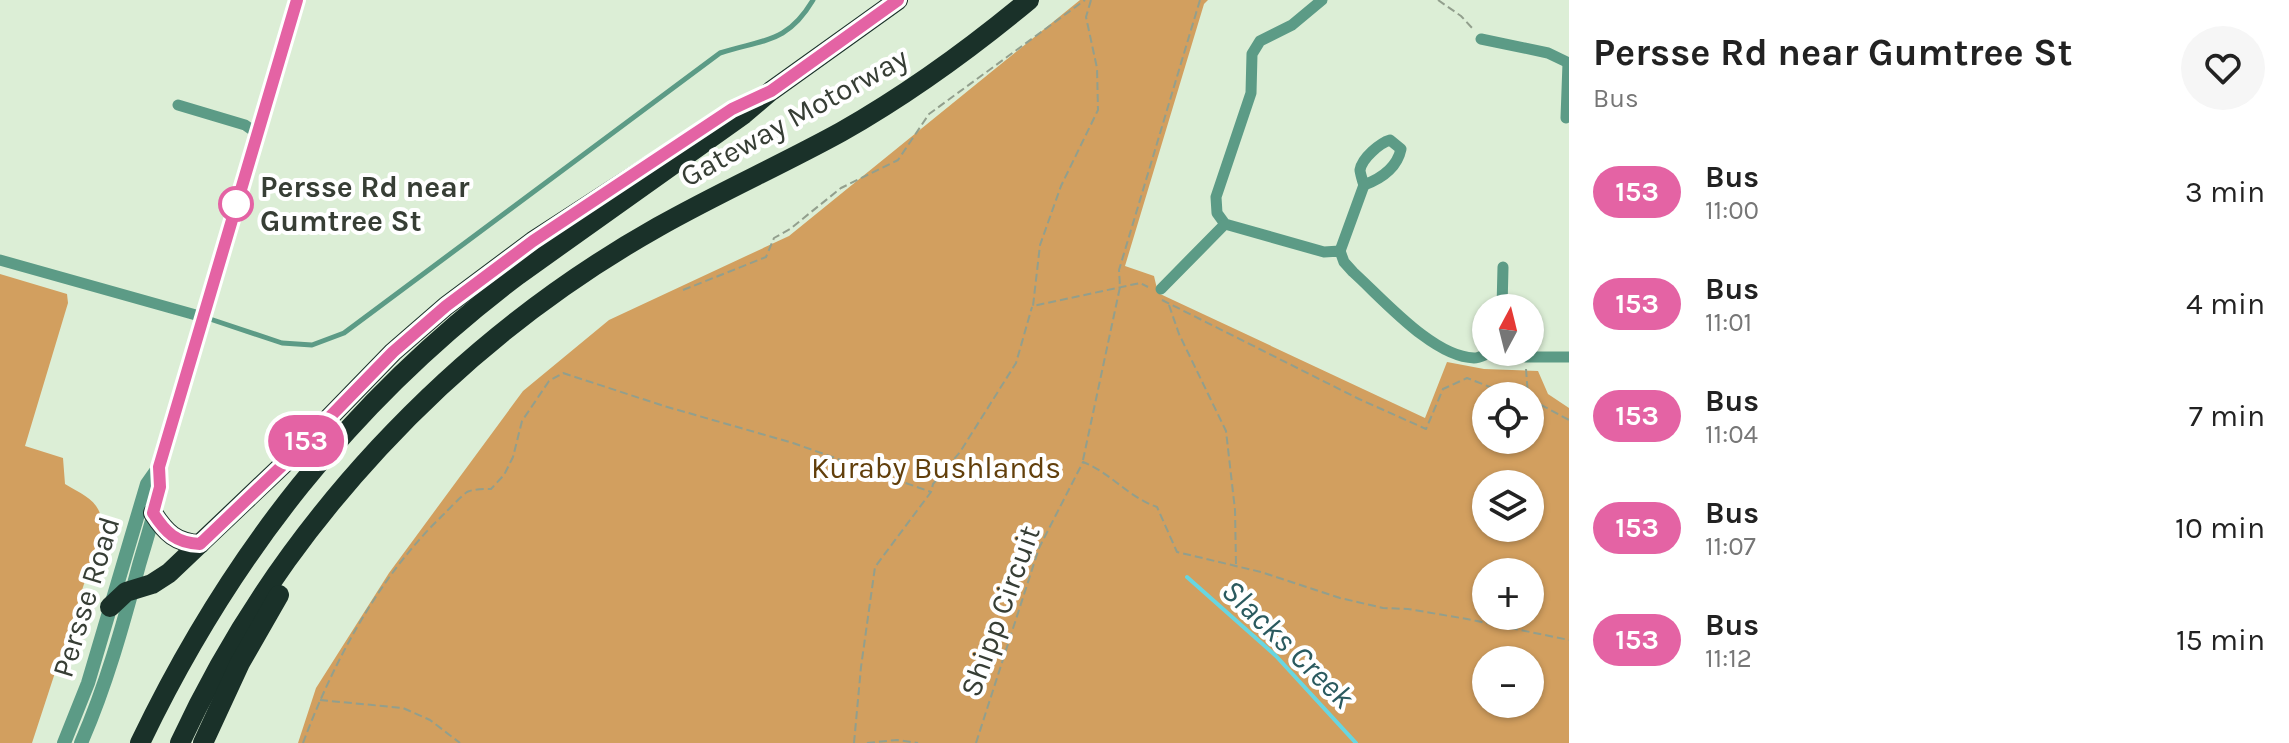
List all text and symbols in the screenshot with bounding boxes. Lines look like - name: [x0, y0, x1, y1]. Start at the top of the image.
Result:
- button: heart: [2181, 26, 2265, 110]
- text: Persse Rd near Gumtree St: [1593, 30, 2073, 75]
- street label: Gateway Motorway: [674, 40, 914, 194]
- text: Bus: [1593, 83, 1639, 114]
- text: Bus: [1705, 159, 1759, 195]
- place label: Persse Rd near Gumtree St: [260, 169, 470, 239]
- text: 3 min: [2185, 174, 2265, 210]
- text: 153: [1615, 175, 1659, 208]
- marker: Persse Rd near Gumtree St: [219, 187, 253, 221]
- text: 11:00: [1705, 195, 1759, 226]
- text: Bus: [1705, 271, 1759, 307]
- text: 4 min: [2186, 286, 2265, 322]
- text: 153: [1615, 287, 1659, 320]
- north arrow: [1472, 294, 1544, 366]
- map controls: [1472, 294, 1544, 718]
- text: 11:01: [1705, 307, 1752, 338]
- button: locate: [1472, 382, 1544, 454]
- text: Bus: [1705, 383, 1759, 419]
- text: 7 min: [2189, 398, 2265, 434]
- text: 153: [1615, 399, 1659, 432]
- line badge: 153: [260, 415, 352, 467]
- text: 11:04: [1705, 419, 1758, 450]
- text: 153: [284, 424, 328, 457]
- park label: Kuraby Bushlands: [811, 450, 1061, 486]
- button: layers: [1472, 470, 1544, 542]
- text: Bus: [1705, 495, 1759, 531]
- text: 10 min: [2175, 510, 2265, 546]
- text: 153: [1615, 511, 1659, 544]
- street label: Persse Road: [45, 512, 127, 682]
- street label: Shipp Circuit: [952, 521, 1048, 701]
- text: 11:07: [1705, 531, 1756, 562]
- button: +: [1472, 558, 1544, 630]
- water label: Slacks Creek: [1214, 572, 1362, 717]
- text: Bus: [1705, 607, 1759, 643]
- text: 15 min: [2176, 622, 2265, 658]
- text: 153: [1615, 623, 1659, 656]
- text: 11:12: [1705, 643, 1752, 674]
- button: −: [1472, 646, 1544, 718]

